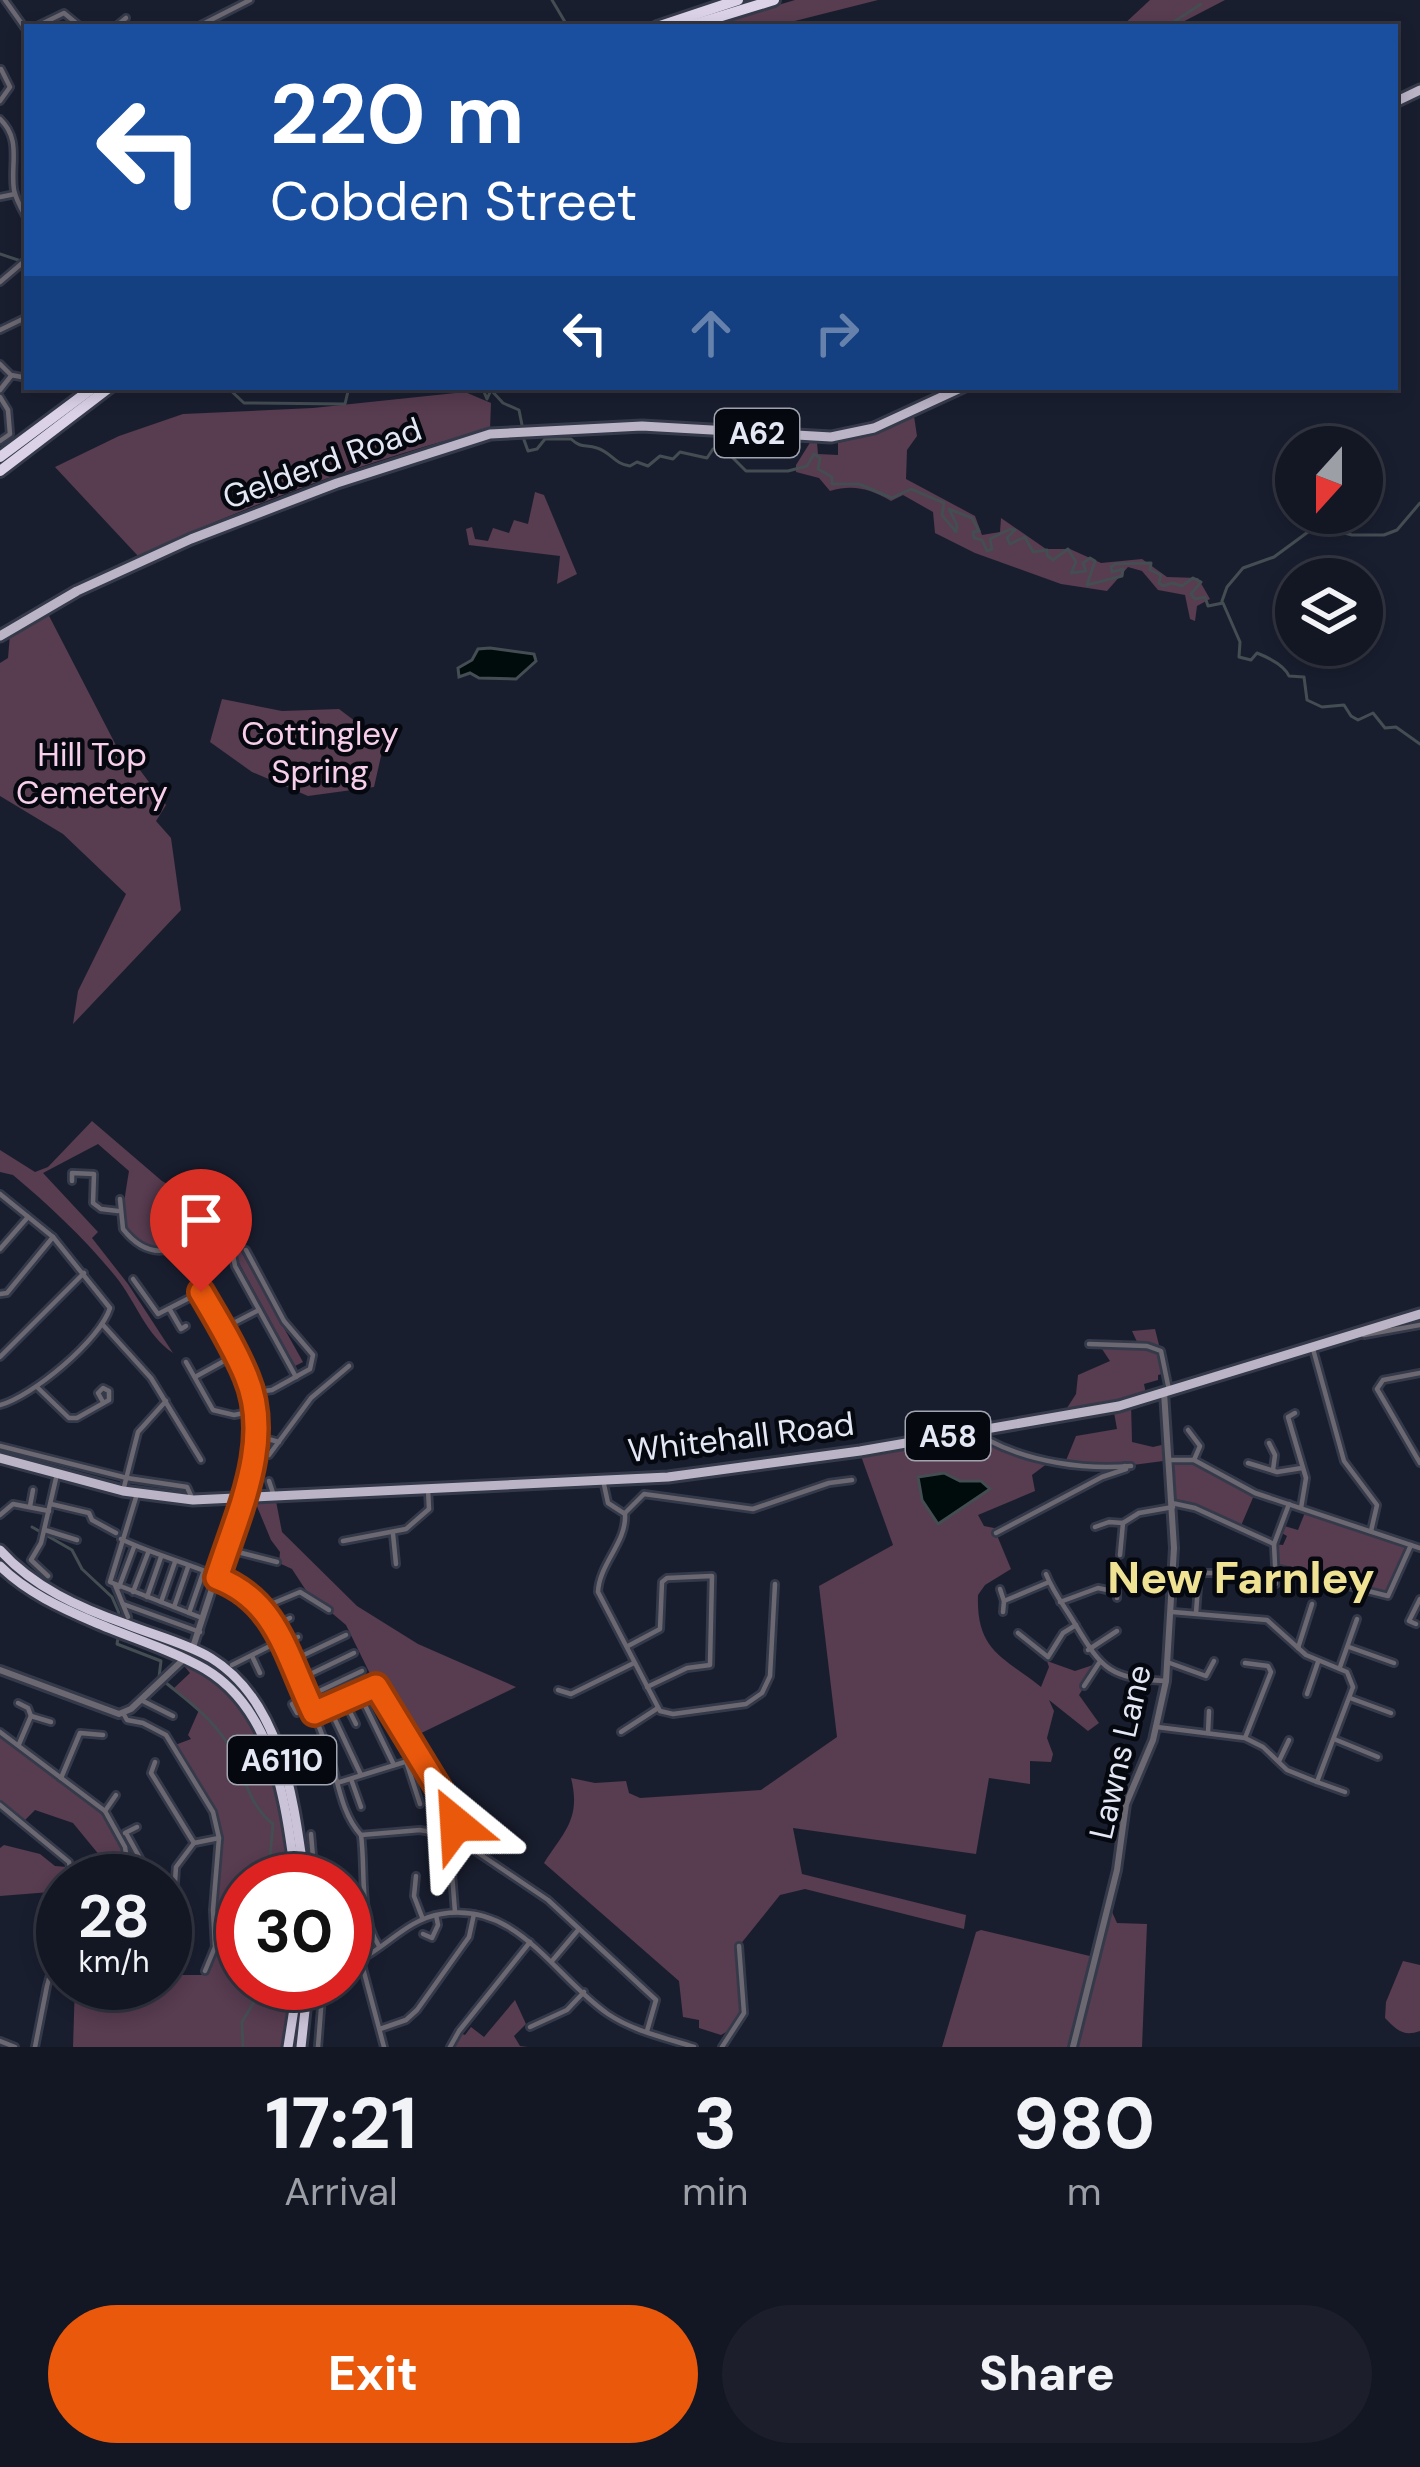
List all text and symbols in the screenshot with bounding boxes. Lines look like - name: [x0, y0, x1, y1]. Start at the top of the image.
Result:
- text: 220 m: [270, 60, 525, 169]
- icon: left: [72, 72, 228, 228]
- text: Cobden Street: [270, 166, 637, 237]
- icon: left: [552, 300, 618, 366]
- icon: ahead: [678, 300, 744, 366]
- icon: right: [804, 300, 870, 366]
- street label: Gelderd Road: [217, 407, 427, 519]
- road number: A62: [715, 409, 799, 457]
- north arrow: [1275, 426, 1383, 534]
- map controls: [1275, 426, 1383, 666]
- button: layers: [1275, 558, 1383, 666]
- park label: Cottingley Spring: [241, 712, 399, 793]
- park label: Hill Top Cemetery: [16, 733, 168, 814]
- pin: [150, 1169, 252, 1292]
- icon: arrive: [168, 1187, 234, 1253]
- street label: Whitehall Road: [626, 1402, 856, 1472]
- road number: A58: [906, 1412, 990, 1460]
- district label: New Farnley: [1107, 1548, 1375, 1607]
- street label: Lawns Lane: [1079, 1661, 1161, 1843]
- road number: A6110: [228, 1736, 336, 1784]
- position arrow: [393, 1761, 519, 1887]
- speed limit sign: 30: [216, 1854, 372, 2010]
- text: 28: [78, 1877, 150, 1956]
- text: km/h: [79, 1942, 149, 1981]
- text: 17:21: [265, 2077, 417, 2170]
- text: 3: [693, 2077, 737, 2170]
- text: 980: [1013, 2077, 1155, 2170]
- text: Arrival: [284, 2166, 398, 2217]
- text: min: [682, 2166, 748, 2217]
- text: m: [1067, 2166, 1102, 2217]
- button: Exit: [48, 2305, 698, 2443]
- button: Share: [722, 2305, 1372, 2443]

